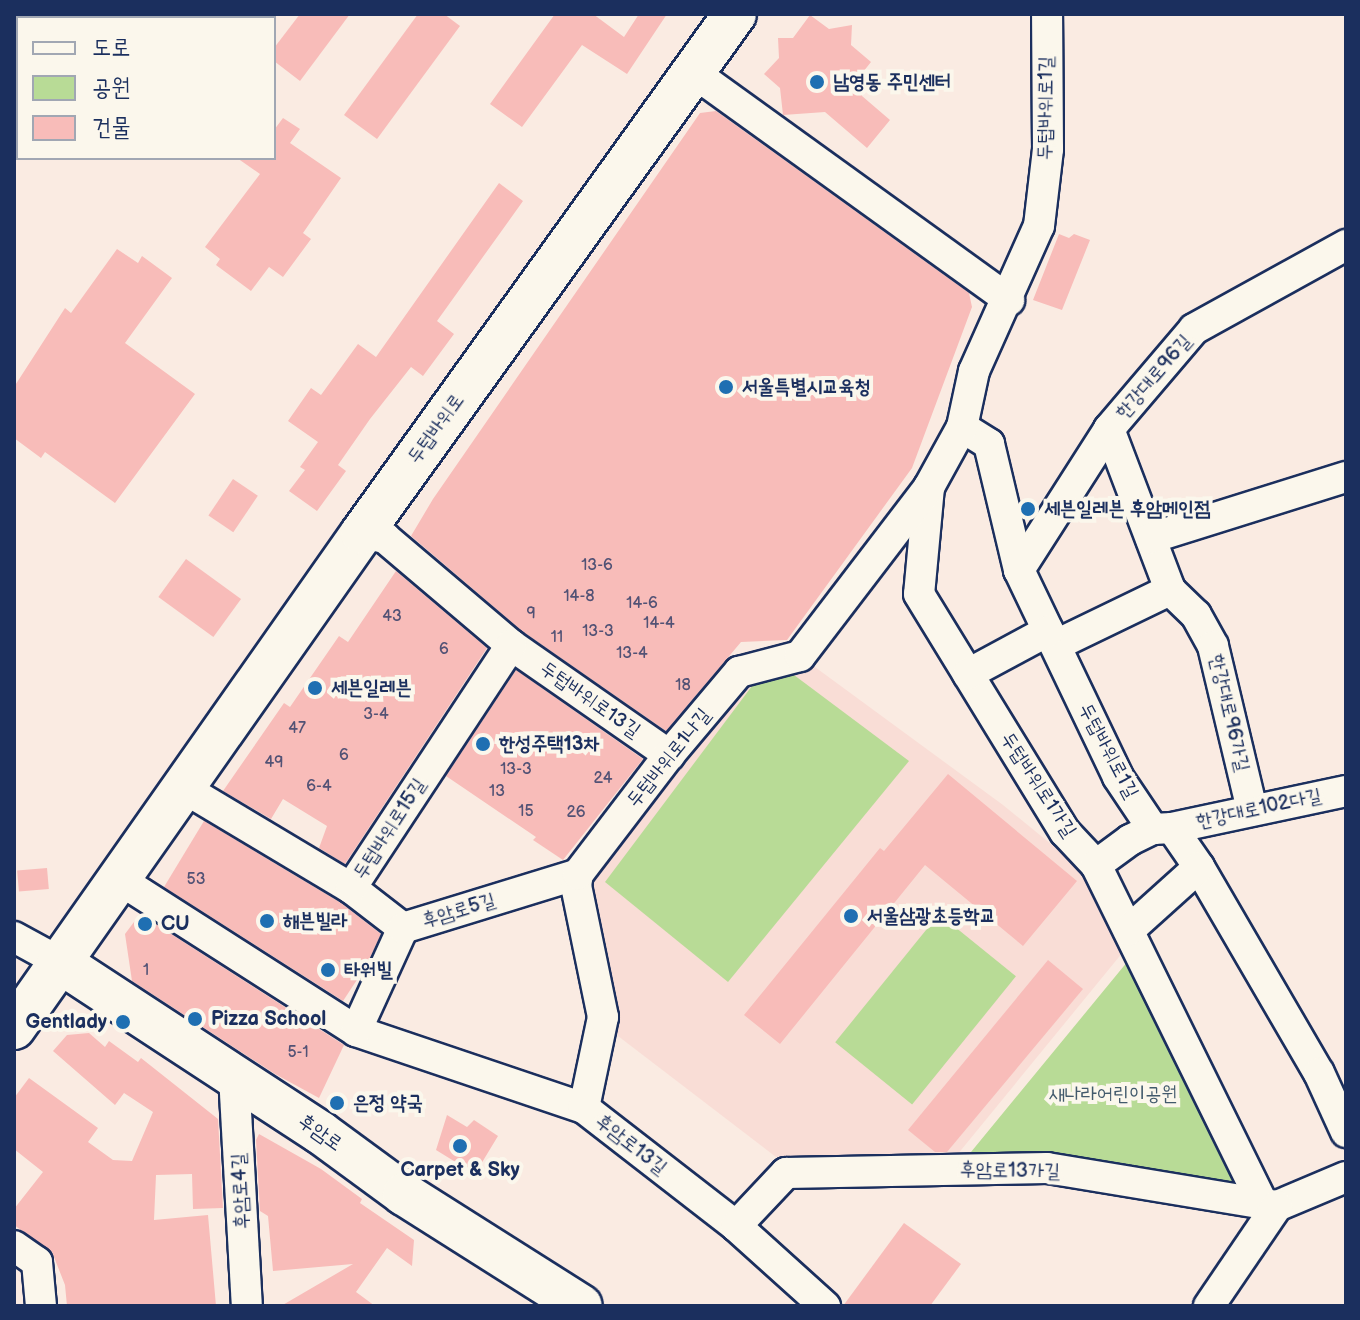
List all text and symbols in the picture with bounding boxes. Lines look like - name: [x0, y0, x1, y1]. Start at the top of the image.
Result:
- legend: [16, 16, 276, 160]
- text: 도로: [92, 33, 131, 62]
- street label: 두텁바위로1길: [1033, 56, 1059, 160]
- place label: 남영동 주민센터: [833, 70, 951, 94]
- text: 공원: [92, 73, 131, 102]
- marker: 남영동 주민센터: [808, 73, 826, 91]
- text: 건물: [92, 113, 131, 142]
- street label: 한강대로96길: [1111, 330, 1197, 424]
- place label: 서울특별시교육청: [742, 375, 871, 399]
- marker: 서울특별시교육청: [717, 378, 735, 396]
- street label: 두텁바위로: [403, 389, 469, 469]
- place label: 세븐일레븐 후암메인점: [1044, 497, 1210, 521]
- marker: 세븐일레븐 후암메인점: [1019, 500, 1037, 518]
- house number: 13-6: [581, 556, 613, 576]
- house number: 14-8: [563, 587, 595, 607]
- house number: 14-6: [626, 594, 658, 614]
- house number: 9: [526, 604, 536, 624]
- house number: 43: [382, 607, 402, 627]
- house number: 14-4: [643, 614, 675, 634]
- house number: 13-3: [582, 622, 614, 642]
- house number: 11: [551, 628, 563, 648]
- house number: 6: [439, 640, 449, 660]
- house number: 13-4: [616, 644, 648, 664]
- street label: 한강대로96가길: [1204, 652, 1254, 774]
- street label: 두텁바위로13길: [535, 657, 645, 743]
- place label: 세븐일레븐: [331, 676, 411, 700]
- house number: 18: [675, 676, 691, 696]
- marker: 세븐일레븐: [306, 679, 324, 697]
- street label: 두텁바위로1길: [1073, 699, 1143, 803]
- street label: 두텁바위로1나길: [622, 704, 716, 812]
- house number: 3-4: [363, 705, 389, 725]
- house number: 47: [288, 719, 306, 739]
- street label: 두텁바위로1가길: [995, 728, 1081, 842]
- place label: 한성주택13차: [499, 732, 600, 756]
- marker: 한성주택13차: [474, 735, 492, 753]
- house number: 6: [339, 746, 349, 766]
- house number: 49: [264, 753, 284, 773]
- house number: 13-3: [500, 760, 532, 780]
- house number: 24: [594, 769, 612, 789]
- street label: 두텁바위로15길: [348, 774, 432, 884]
- house number: 6-4: [306, 777, 332, 797]
- house number: 13: [489, 782, 505, 802]
- street label: 한강대로102다길: [1194, 784, 1324, 834]
- house number: 15: [518, 802, 534, 822]
- house number: 26: [566, 803, 586, 823]
- house number: 53: [186, 870, 206, 890]
- street label: 후암로5길: [419, 888, 499, 934]
- place label: 서울삼광초등학교: [867, 904, 996, 928]
- marker: 서울삼광초등학교: [842, 907, 860, 925]
- place label: 해븐빌라: [283, 909, 347, 933]
- place label: CU: [161, 912, 189, 936]
- marker: 해븐빌라: [258, 912, 276, 930]
- marker: CU: [136, 915, 154, 933]
- place label: 타워빌: [344, 958, 392, 982]
- house number: 1: [143, 961, 149, 981]
- marker: 타워빌: [319, 961, 337, 979]
- place label: Pizza School: [211, 1007, 326, 1031]
- place label: Gentlady: [26, 1010, 107, 1034]
- marker: Pizza School: [186, 1010, 204, 1028]
- marker: Gentlady: [114, 1013, 132, 1031]
- house number: 5-1: [287, 1043, 309, 1063]
- park label: 새나라어린이공원: [1049, 1082, 1177, 1106]
- place label: 은정 약국: [353, 1091, 423, 1115]
- marker: 은정 약국: [328, 1094, 346, 1112]
- street label: 후암로: [293, 1109, 347, 1157]
- street label: 후암로13길: [590, 1110, 672, 1180]
- marker: Carpet & Sky: [451, 1137, 469, 1155]
- street label: 후암로4길: [227, 1152, 255, 1230]
- place label: Carpet & Sky: [400, 1158, 520, 1182]
- street label: 후암로13가길: [960, 1158, 1060, 1184]

